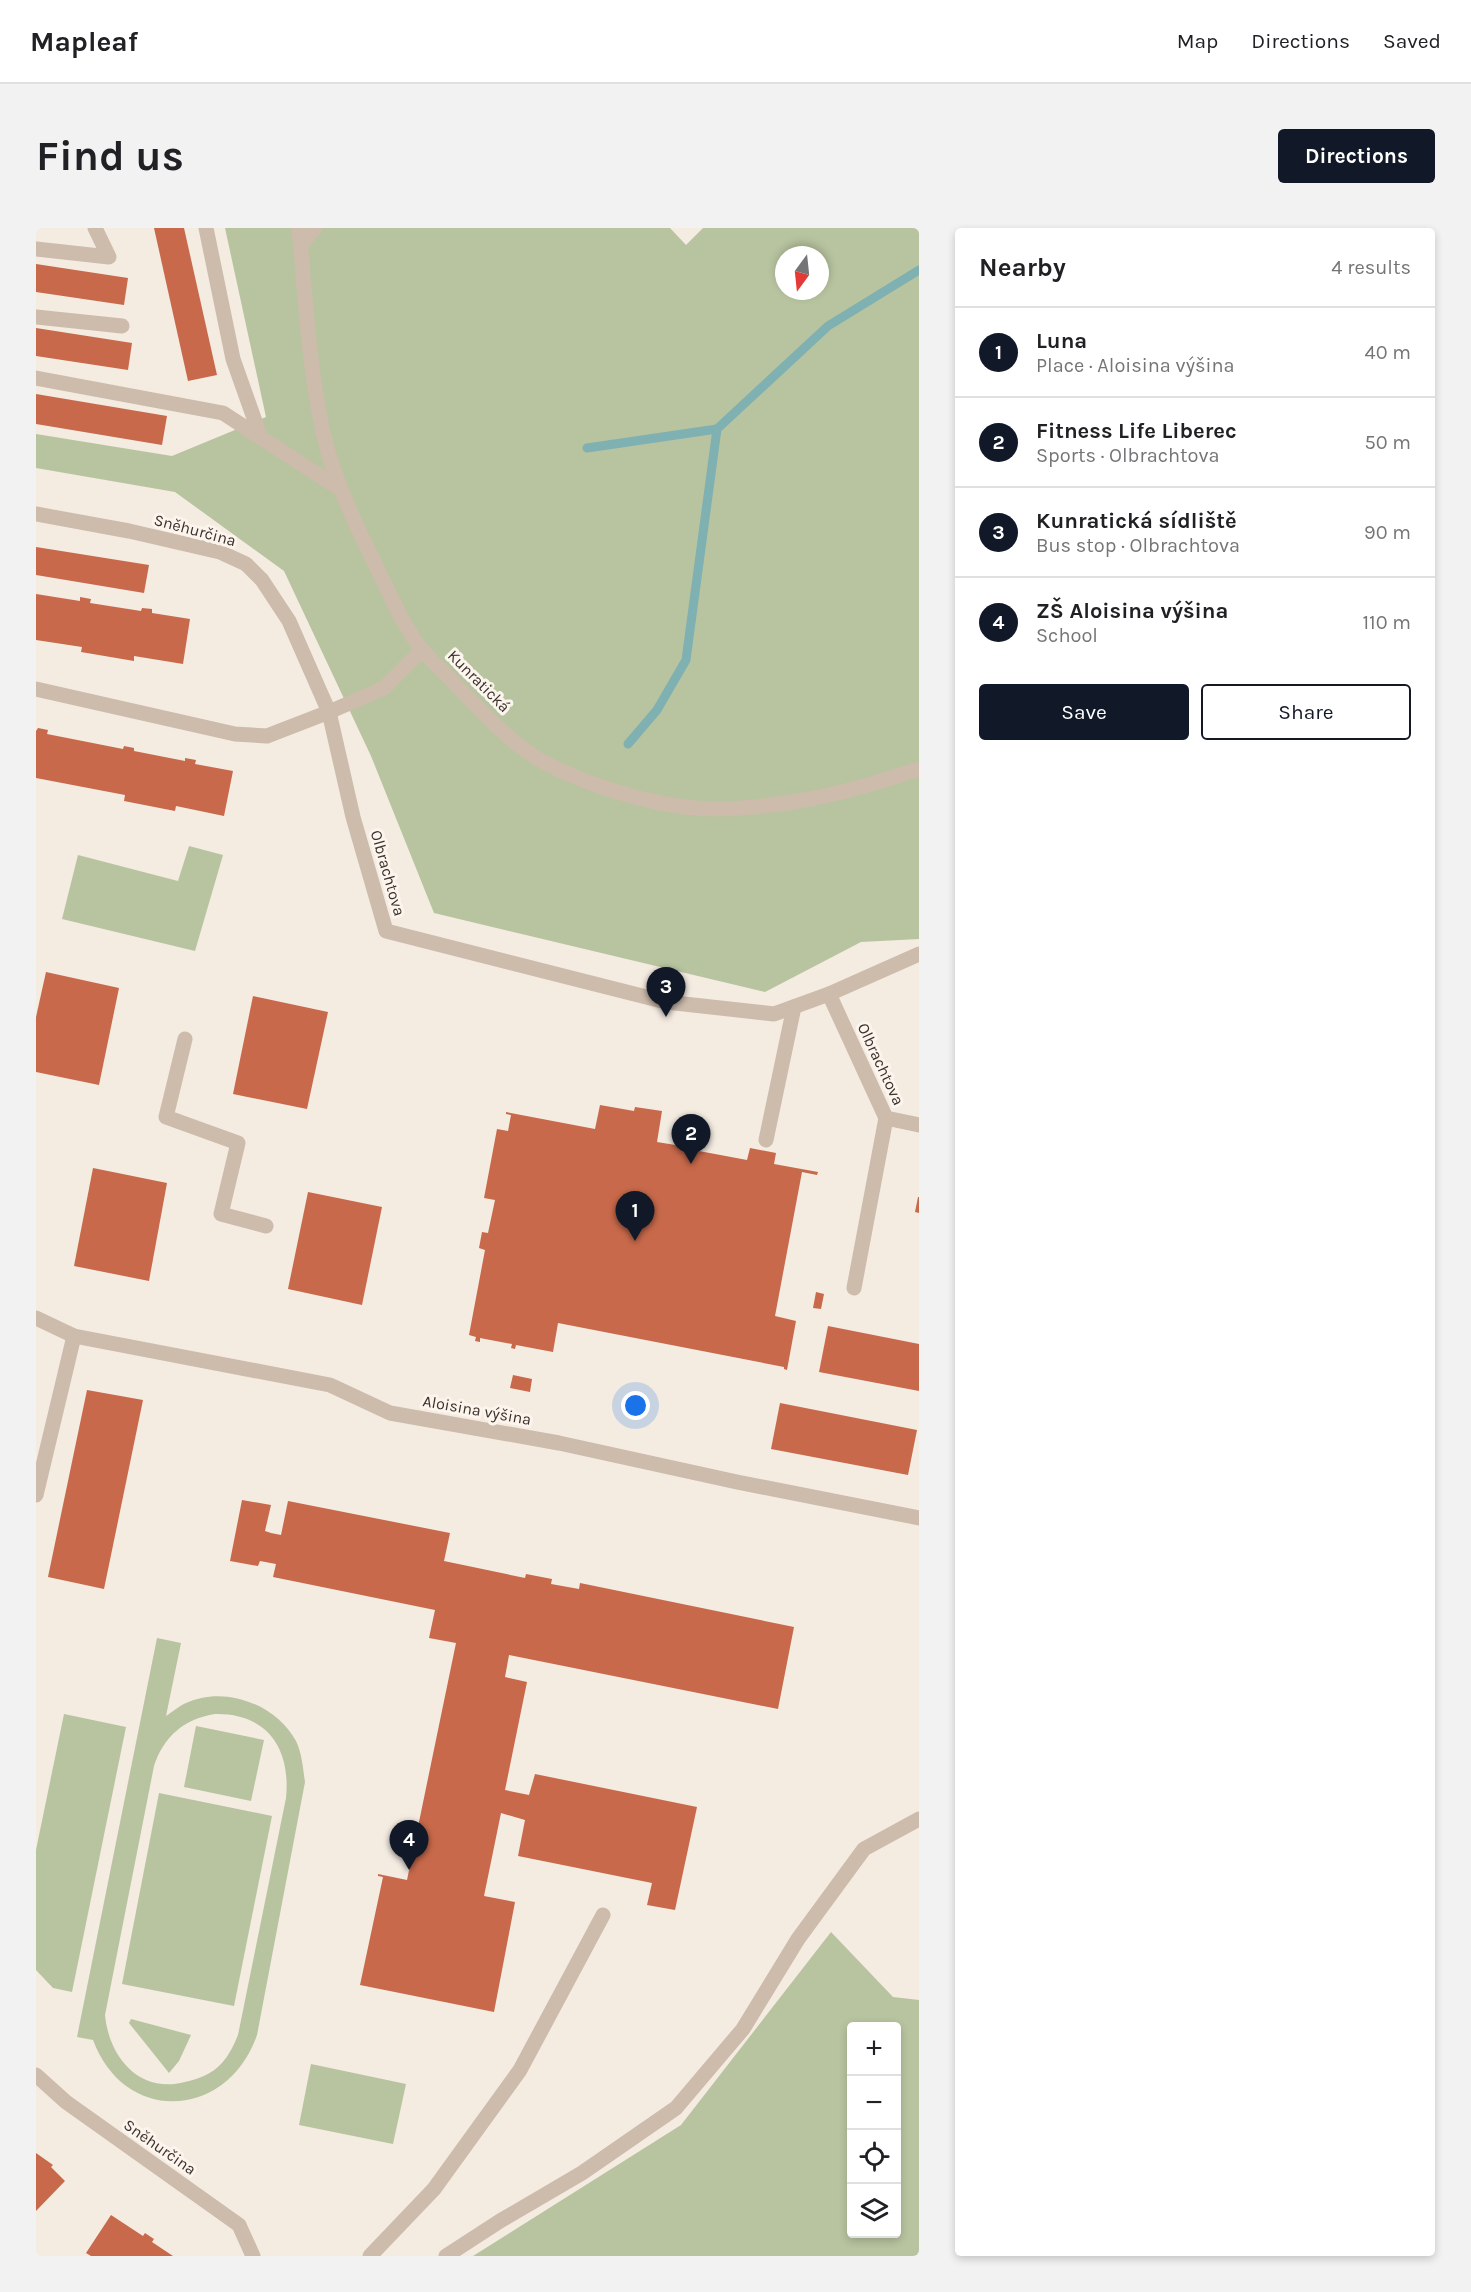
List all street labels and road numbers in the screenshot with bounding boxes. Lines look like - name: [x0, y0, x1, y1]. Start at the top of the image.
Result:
- street label: Sněhurčina: [152, 510, 238, 550]
- street label: Kunratická: [444, 646, 514, 716]
- street label: Olbrachtova: [367, 828, 409, 918]
- street label: Olbrachtova: [854, 1020, 908, 1108]
- street label: Aloisina výšina: [421, 1391, 533, 1429]
- street label: Sněhurčina: [120, 2115, 200, 2179]

